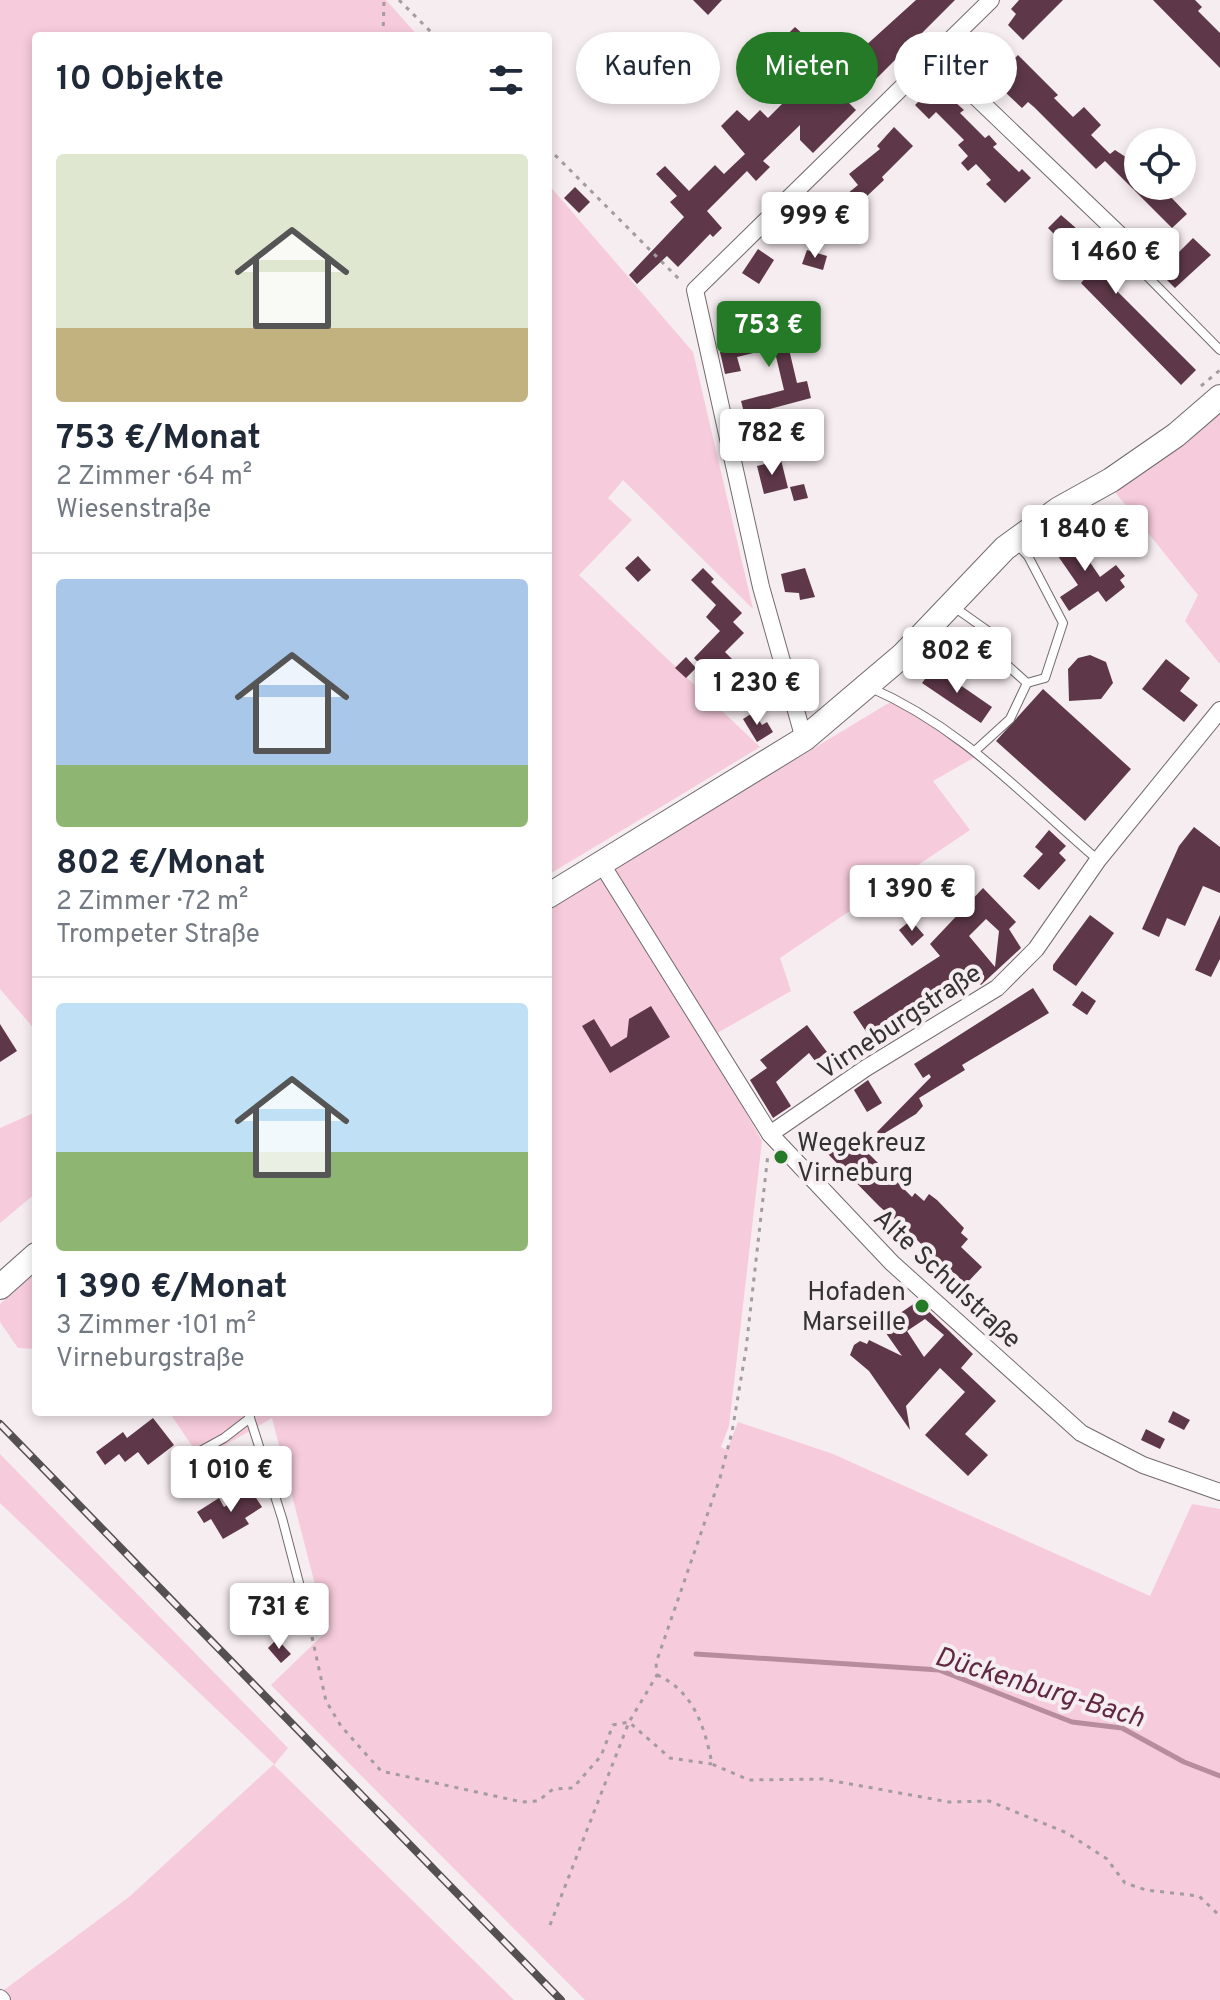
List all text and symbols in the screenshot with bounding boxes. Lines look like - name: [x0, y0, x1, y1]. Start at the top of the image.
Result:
- chip: Kaufen: [576, 32, 720, 104]
- chip: Mieten: [736, 32, 878, 104]
- chip: Filter: [894, 32, 1017, 104]
- icon: filters: [484, 58, 528, 102]
- text: 10 Objekte: [56, 59, 224, 102]
- map controls: [1124, 128, 1196, 200]
- button: locate: [1124, 128, 1196, 200]
- pin: 999 €: [759, 192, 871, 260]
- text: 999 €: [780, 201, 850, 234]
- icon: home: [220, 206, 364, 350]
- pin: 1 460 €: [1042, 228, 1190, 296]
- text: 1 460 €: [1071, 237, 1161, 270]
- pin: 753 €: [713, 301, 825, 369]
- text: 753 €: [735, 310, 803, 343]
- pin: 782 €: [716, 409, 828, 477]
- text: 753 €/Monat: [56, 418, 261, 461]
- text: 782 €: [738, 418, 806, 451]
- text: 2 Zimmer · 64 m²: [56, 461, 252, 494]
- text: Wiesenstraße: [56, 494, 211, 527]
- pin: 1 840 €: [1011, 505, 1159, 573]
- text: 1 840 €: [1040, 514, 1130, 547]
- pin: 802 €: [901, 627, 1013, 695]
- icon: home: [220, 631, 364, 775]
- text: 802 €: [921, 636, 993, 669]
- pin: 1 230 €: [683, 659, 831, 727]
- text: 1 230 €: [713, 668, 801, 701]
- text: 802 €/Monat: [56, 843, 265, 886]
- pin: 1 390 €: [838, 865, 986, 933]
- text: 1 390 €: [868, 874, 956, 907]
- text: 2 Zimmer · 72 m²: [56, 886, 248, 919]
- text: Trompeter Straße: [56, 919, 260, 952]
- street label: Virneburgstraße: [812, 958, 988, 1088]
- icon: home: [220, 1055, 364, 1199]
- place label: Wegekreuz Virneburg: [797, 1128, 926, 1191]
- marker: Wegekreuz Virneburg: [772, 1148, 790, 1166]
- street label: Alte Schulstraße: [865, 1203, 1027, 1357]
- text: 1 390 €/Monat: [56, 1267, 287, 1310]
- place label: Hofaden Marseille: [802, 1277, 906, 1340]
- marker: Hofaden Marseille: [913, 1297, 931, 1315]
- text: 3 Zimmer · 101 m²: [56, 1310, 256, 1343]
- text: Virneburgstraße: [56, 1343, 244, 1376]
- pin: 1 010 €: [157, 1446, 305, 1514]
- text: 1 010 €: [189, 1455, 273, 1488]
- pin: 731 €: [223, 1583, 335, 1651]
- text: 731 €: [248, 1592, 310, 1625]
- water label: Dückenburg-Bach: [930, 1640, 1148, 1738]

